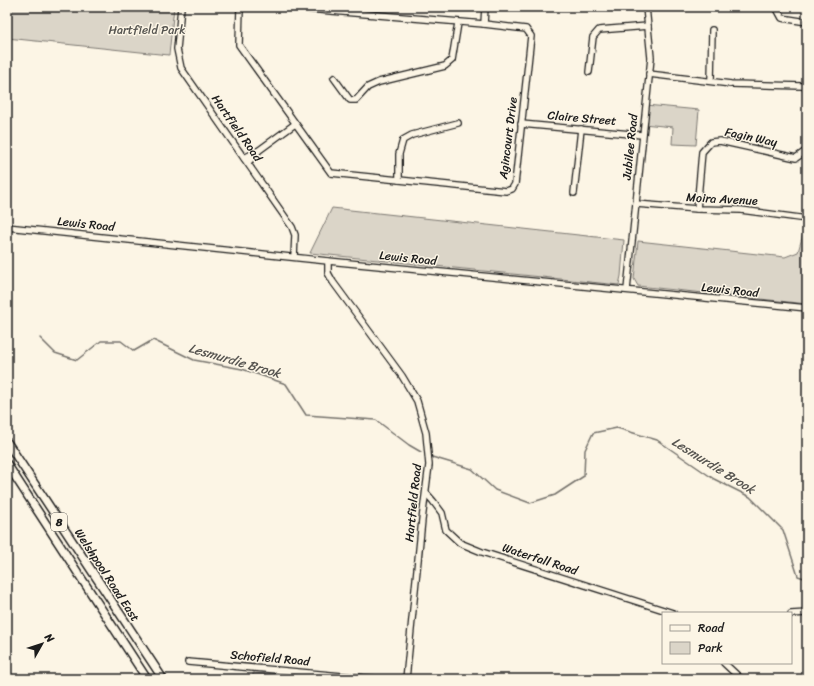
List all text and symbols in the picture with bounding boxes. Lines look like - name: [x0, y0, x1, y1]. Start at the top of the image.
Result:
- park label: Hartfield Park: [108, 19, 186, 41]
- street label: Hartfield Road: [206, 90, 269, 167]
- street label: Agincourt Drive: [492, 96, 524, 181]
- street label: Claire Street: [547, 104, 617, 132]
- street label: Jubilee Road: [615, 111, 645, 182]
- street label: Fagin Way: [723, 121, 780, 153]
- street label: Moira Avenue: [686, 186, 759, 212]
- street label: Lewis Road: [56, 210, 116, 238]
- street label: Lewis Road: [378, 244, 438, 272]
- street label: Lewis Road: [700, 276, 760, 304]
- water label: Lesmurdie Brook: [186, 336, 285, 385]
- water label: Lesmurdie Brook: [667, 431, 761, 501]
- street label: Hartfield Road: [398, 462, 428, 543]
- road number: 8: [51, 513, 67, 531]
- street label: Welshpool Road East: [68, 524, 146, 626]
- street label: Waterfall Road: [499, 536, 581, 582]
- legend: [662, 612, 792, 664]
- text: Road: [698, 617, 725, 639]
- north arrow: [22, 624, 62, 664]
- text: N: [39, 628, 59, 647]
- text: Park: [698, 637, 723, 659]
- street label: Schofield Road: [229, 644, 311, 672]

